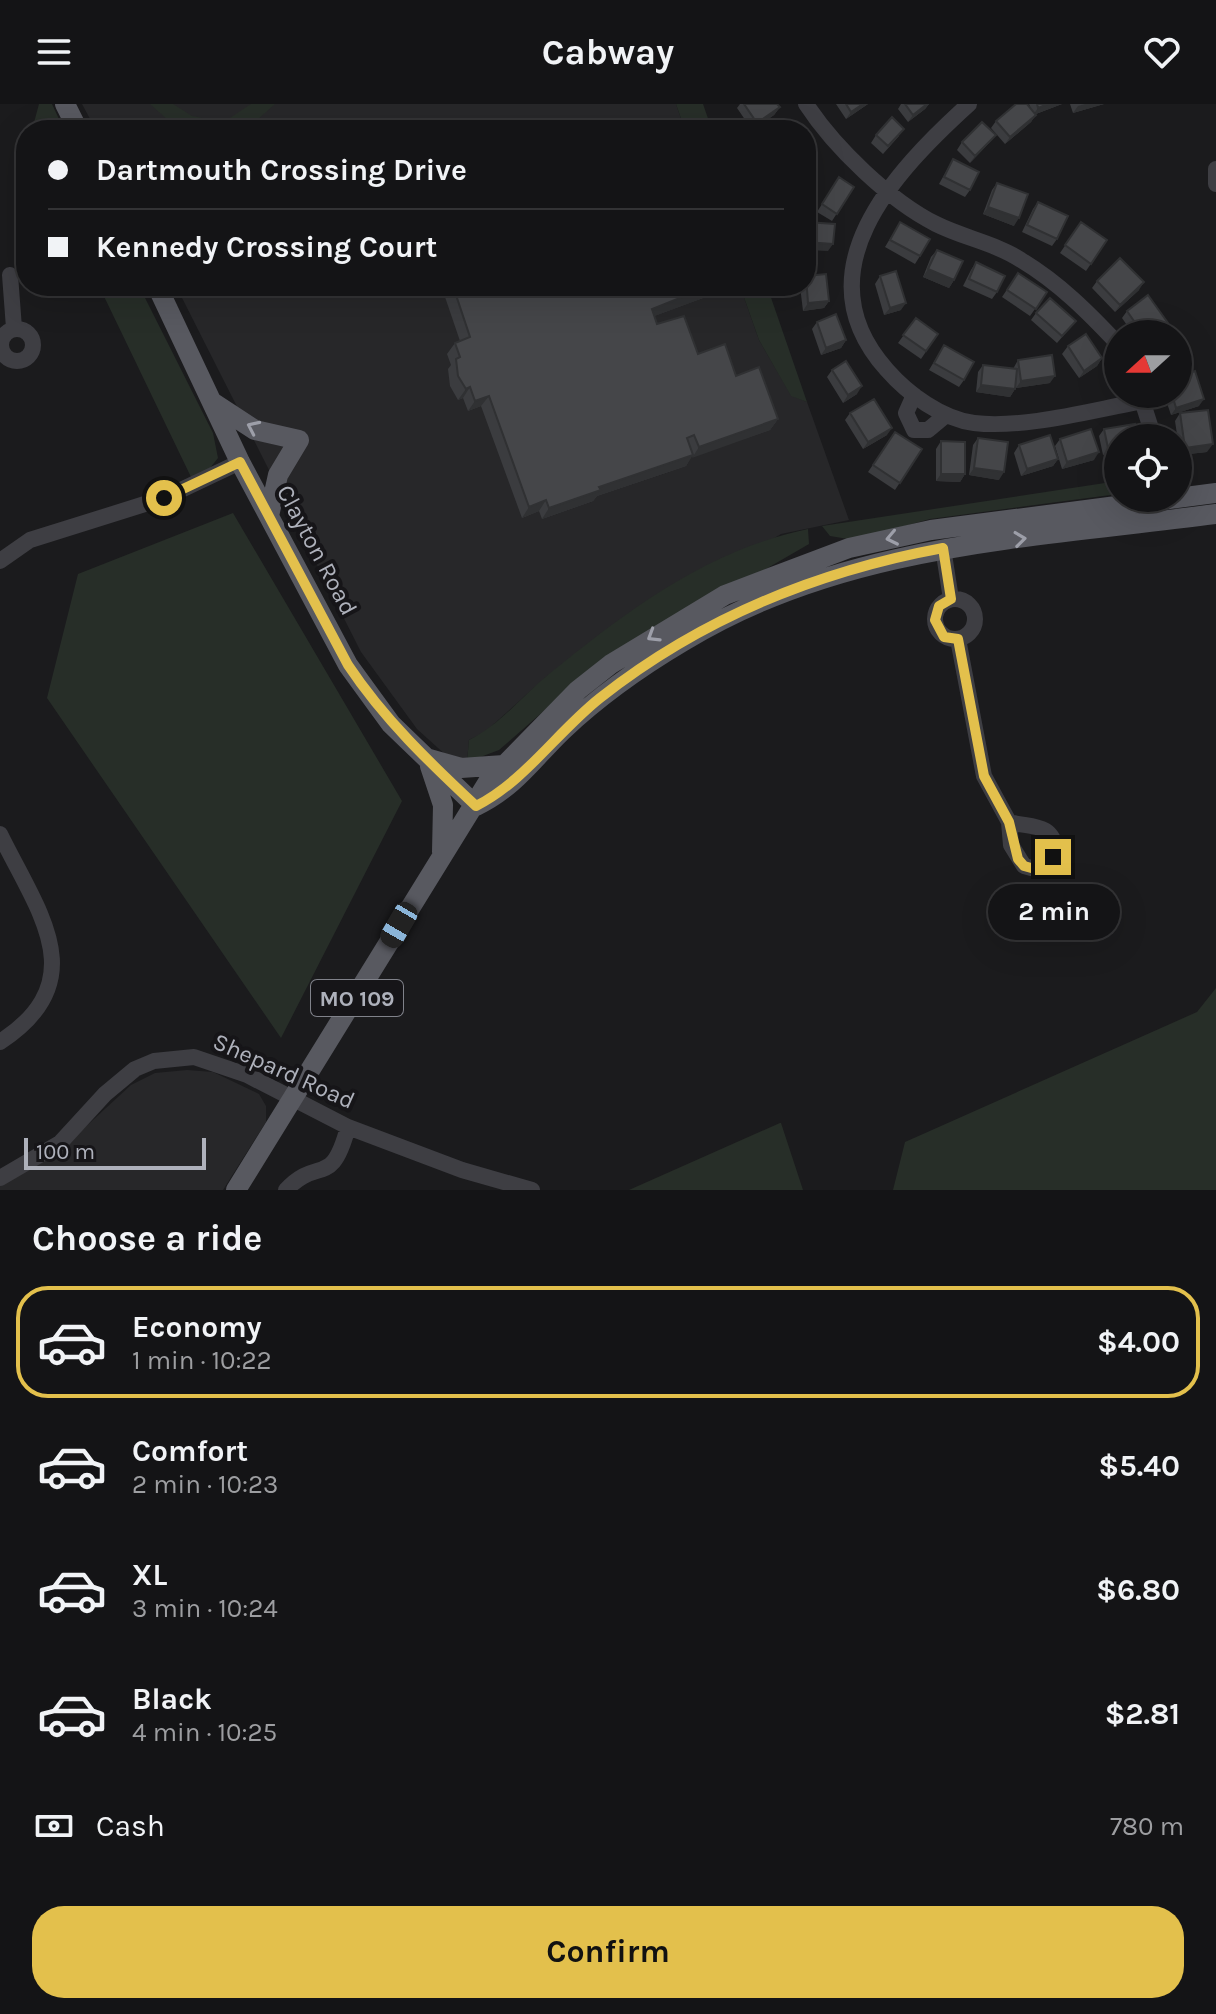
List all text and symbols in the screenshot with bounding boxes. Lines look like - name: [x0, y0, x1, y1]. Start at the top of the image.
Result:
- icon: menu: [32, 30, 76, 74]
- icon: heart: [1140, 30, 1184, 74]
- text: Cabway: [542, 31, 674, 73]
- text: Dartmouth Crossing Drive: [96, 152, 467, 188]
- text: Kennedy Crossing Court: [96, 229, 437, 265]
- north arrow: [1104, 320, 1192, 408]
- map controls: [1104, 320, 1192, 512]
- one-way arrow: [247, 421, 262, 437]
- button: locate: [1104, 424, 1192, 512]
- route start: [146, 480, 182, 516]
- street label: Clayton Road: [271, 480, 363, 620]
- one-way arrow: [886, 529, 900, 546]
- one-way arrow: [1014, 530, 1027, 547]
- one-way arrow: [647, 626, 662, 642]
- route end: [1035, 839, 1071, 875]
- callout: 2 min: [987, 885, 1119, 941]
- text: 2 min: [1018, 896, 1090, 927]
- car: [377, 898, 421, 952]
- road number: MO 109: [311, 980, 403, 1016]
- street label: Shepard Road: [209, 1027, 359, 1115]
- scale bar: [24, 1134, 206, 1170]
- text: 100 m: [36, 1139, 95, 1165]
- text: Choose a ride: [32, 1217, 262, 1259]
- icon: car: [36, 1306, 108, 1378]
- text: Economy: [132, 1309, 262, 1345]
- text: $4.00: [1097, 1324, 1180, 1360]
- text: 1 min · 10:22: [132, 1345, 272, 1376]
- icon: car: [36, 1430, 108, 1502]
- text: Comfort: [132, 1433, 248, 1469]
- text: $5.40: [1099, 1448, 1180, 1484]
- text: 2 min · 10:23: [132, 1469, 278, 1500]
- icon: car: [36, 1554, 108, 1626]
- text: XL: [132, 1557, 167, 1593]
- text: $6.80: [1096, 1572, 1180, 1608]
- text: 3 min · 10:24: [132, 1593, 278, 1624]
- icon: car: [36, 1678, 108, 1750]
- text: Black: [132, 1681, 212, 1717]
- text: $2.81: [1105, 1696, 1180, 1732]
- text: 4 min · 10:25: [132, 1717, 277, 1748]
- icon: cash: [32, 1804, 76, 1848]
- text: Cash: [96, 1808, 165, 1844]
- text: 780 m: [1110, 1811, 1184, 1842]
- button: Confirm: [32, 1906, 1184, 1998]

